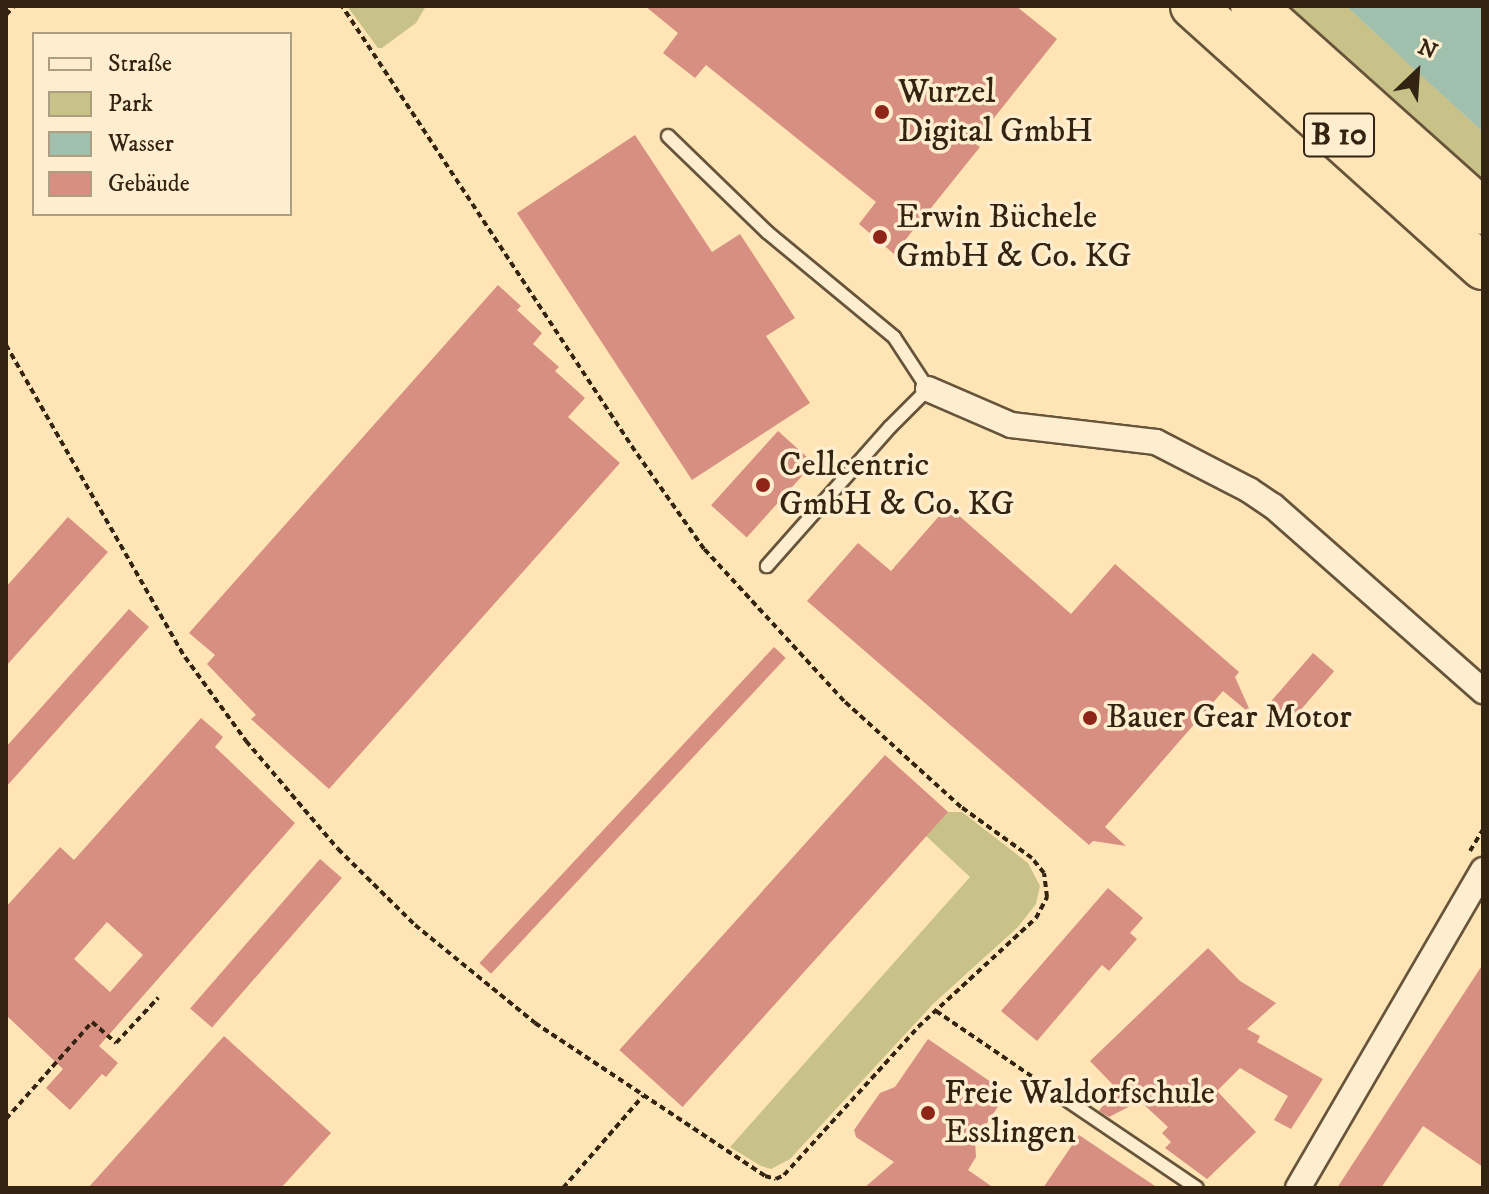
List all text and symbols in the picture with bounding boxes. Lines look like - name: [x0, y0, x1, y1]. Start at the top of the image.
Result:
- legend: [32, 32, 292, 216]
- north arrow: [1377, 32, 1457, 112]
- text: N: [1413, 34, 1441, 66]
- text: Straße: [108, 49, 172, 79]
- place label: Wurzel Digital GmbH: [898, 72, 1093, 152]
- text: Park: [108, 89, 153, 119]
- marker: Wurzel Digital GmbH: [873, 103, 891, 121]
- road number: B 10: [1303, 107, 1375, 163]
- text: Wasser: [108, 129, 174, 159]
- text: Gebäude: [108, 169, 190, 199]
- place label: Erwin Büchele GmbH & Co. KG: [896, 197, 1131, 276]
- marker: Erwin Büchele GmbH & Co. KG: [871, 228, 889, 246]
- place label: Cellcentric GmbH & Co. KG: [779, 445, 1014, 524]
- marker: Cellcentric GmbH & Co. KG: [754, 476, 772, 494]
- place label: Bauer Gear Motor: [1106, 698, 1352, 738]
- marker: Bauer Gear Motor: [1081, 709, 1099, 727]
- place label: Freie Waldorfschule Esslingen: [944, 1073, 1215, 1152]
- marker: Freie Waldorfschule Esslingen: [919, 1104, 937, 1122]

